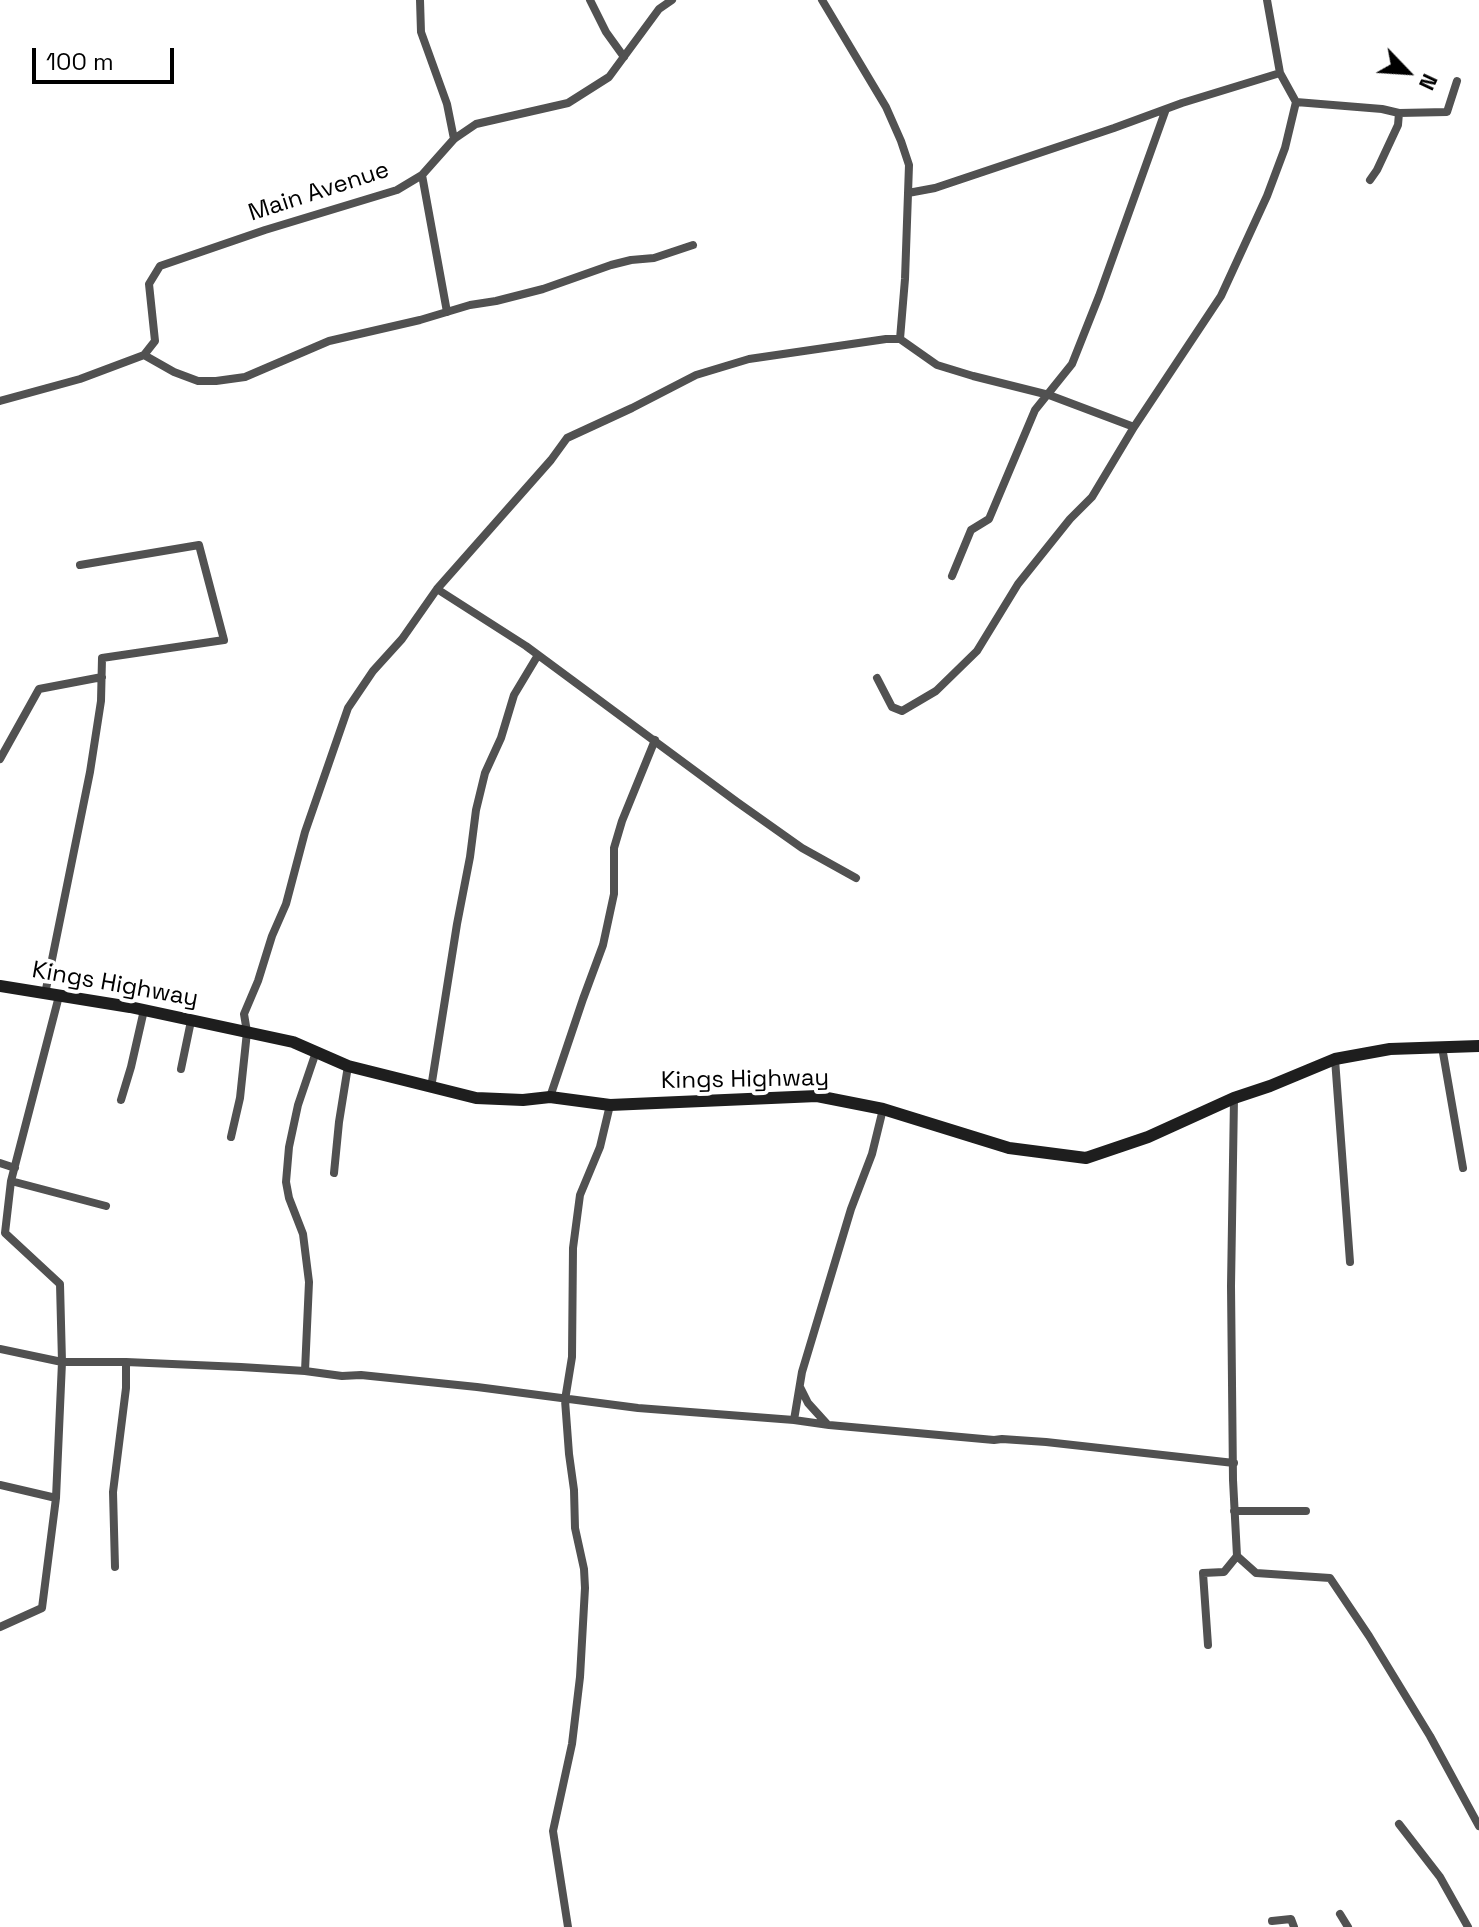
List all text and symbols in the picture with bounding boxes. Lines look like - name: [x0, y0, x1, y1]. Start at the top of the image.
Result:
- scale bar: [36, 32, 178, 82]
- north arrow: [1367, 32, 1447, 112]
- text: 100 m: [46, 46, 114, 77]
- text: N: [1413, 70, 1445, 95]
- street label: Main Avenue: [245, 156, 393, 228]
- street label: Kings Highway: [30, 956, 200, 1014]
- street label: Kings Highway: [661, 1064, 829, 1096]

